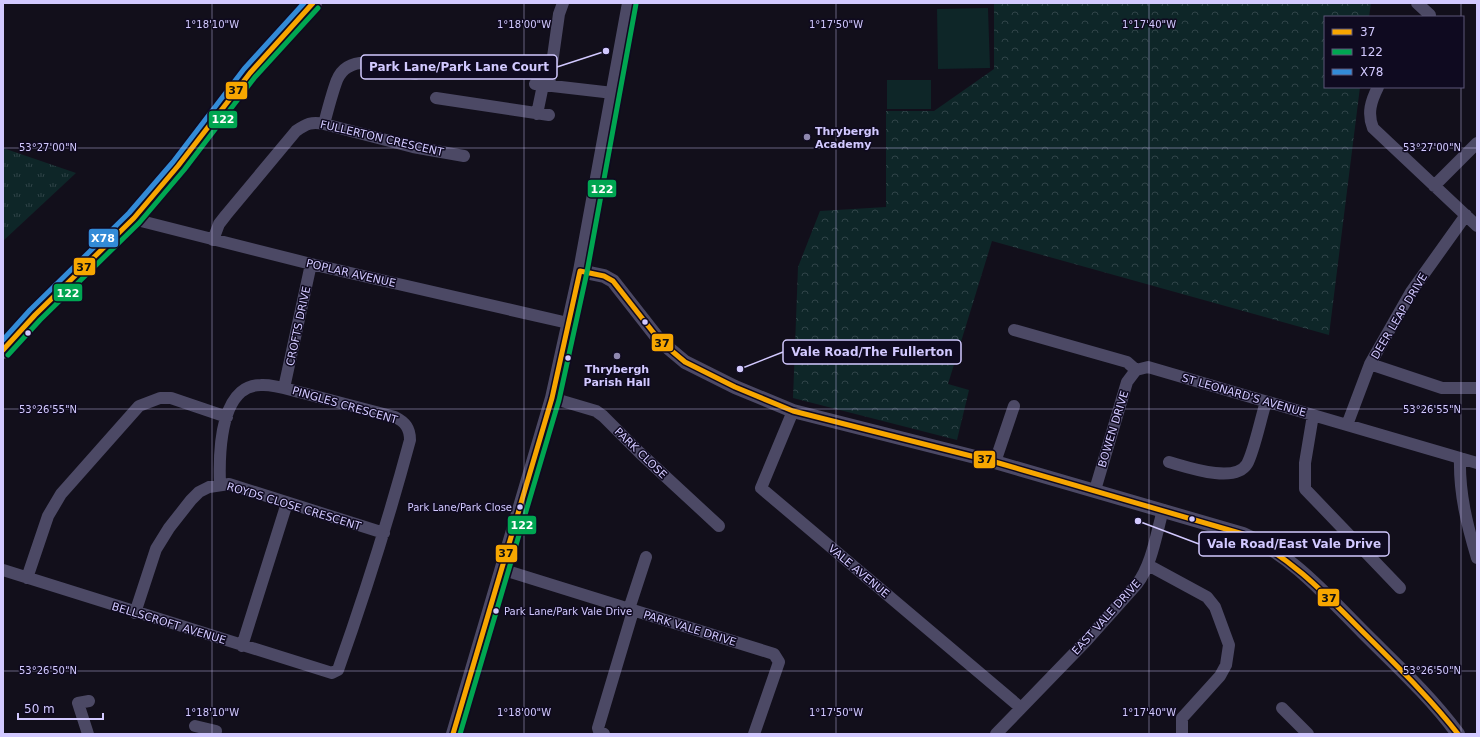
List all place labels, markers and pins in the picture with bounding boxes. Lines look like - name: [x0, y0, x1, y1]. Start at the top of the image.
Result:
- callout: Park Lane/Park Lane Court: [361, 55, 557, 79]
- place label: Thrybergh Academy: [815, 125, 879, 151]
- marker: Thrybergh Academy: [802, 132, 812, 142]
- unlabelled marker: [640, 317, 650, 327]
- unlabelled marker: [23, 328, 33, 338]
- callout: Vale Road/The Fullerton: [783, 340, 961, 364]
- marker: Thrybergh Parish Hall: [612, 351, 622, 361]
- unlabelled marker: [563, 353, 573, 363]
- place label: Thrybergh Parish Hall: [584, 363, 650, 389]
- place label: Park Lane/Park Close: [408, 502, 512, 513]
- marker: Park Lane/Park Close: [515, 502, 525, 512]
- unlabelled marker: [1187, 514, 1197, 524]
- callout: Vale Road/East Vale Drive: [1199, 532, 1389, 556]
- marker: Park Lane/Park Vale Drive: [491, 606, 501, 616]
- place label: Park Lane/Park Vale Drive: [504, 606, 632, 617]

